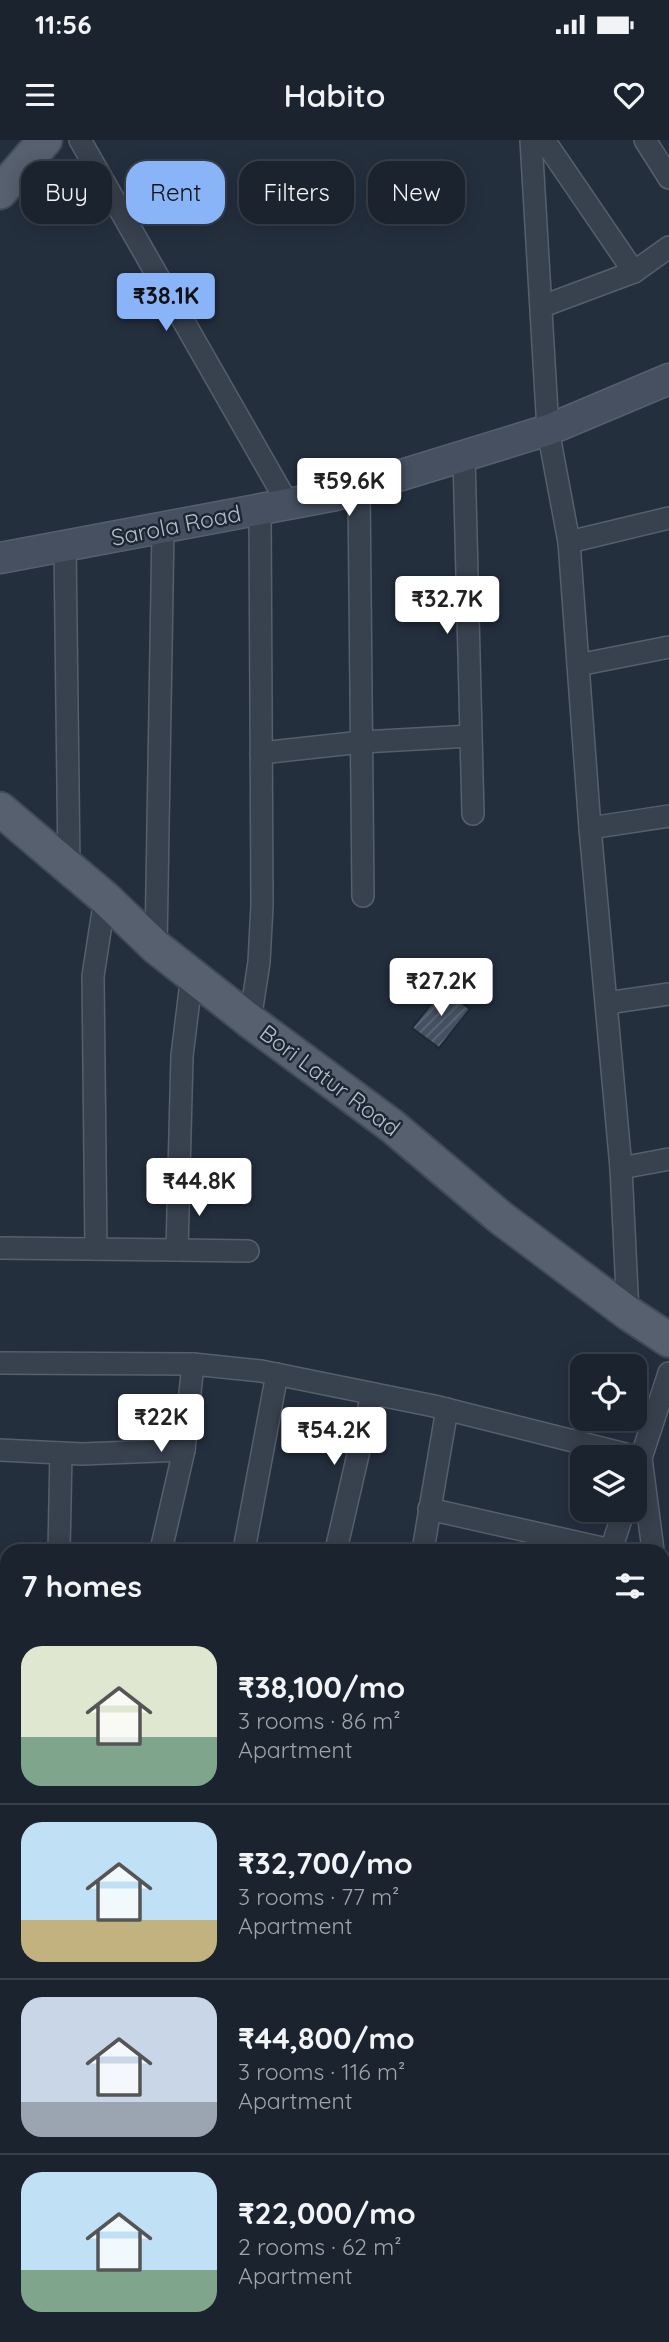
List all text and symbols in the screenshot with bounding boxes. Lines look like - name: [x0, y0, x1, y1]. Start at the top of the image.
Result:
- text: 11:56: [35, 8, 92, 41]
- text: Habito: [283, 75, 386, 115]
- icon: menu: [21, 76, 59, 114]
- icon: heart: [610, 76, 648, 114]
- chip: Buy: [21, 161, 112, 224]
- chip: Rent: [126, 161, 225, 224]
- chip: Filters: [239, 161, 354, 224]
- chip: New: [368, 161, 465, 224]
- pin: ₹38.1K: [109, 274, 223, 333]
- text: ₹38.1K: [133, 281, 199, 310]
- pin: ₹59.6K: [292, 458, 406, 518]
- text: ₹59.6K: [313, 466, 385, 495]
- street label: Sarola Road: [109, 498, 243, 552]
- pin: ₹32.7K: [390, 576, 504, 636]
- text: ₹32.7K: [411, 584, 483, 613]
- pin: ₹27.2K: [384, 958, 498, 1018]
- text: ₹27.2K: [406, 966, 476, 995]
- street label: Bori Latur Road: [254, 1018, 406, 1142]
- pin: ₹44.8K: [142, 1158, 256, 1218]
- text: ₹44.8K: [162, 1166, 236, 1195]
- map controls: [570, 1354, 647, 1522]
- button: locate: [570, 1354, 647, 1431]
- pin: ₹22K: [120, 1394, 202, 1454]
- text: ₹22K: [134, 1402, 188, 1431]
- pin: ₹54.2K: [277, 1408, 391, 1467]
- text: ₹54.2K: [297, 1415, 371, 1444]
- button: layers: [570, 1445, 647, 1522]
- text: 7 homes: [21, 1567, 142, 1605]
- icon: filters: [611, 1567, 649, 1605]
- text: ₹38,100/mo: [238, 1668, 405, 1706]
- icon: home: [77, 1674, 161, 1758]
- text: 3 rooms · 86 m²: [238, 1706, 401, 1735]
- text: Apartment: [238, 1735, 352, 1764]
- text: ₹32,700/mo: [238, 1844, 413, 1882]
- icon: home: [77, 1850, 161, 1934]
- text: 3 rooms · 77 m²: [238, 1882, 399, 1911]
- text: Apartment: [238, 1911, 352, 1940]
- text: ₹44,800/mo: [238, 2019, 415, 2057]
- icon: home: [77, 2025, 161, 2109]
- text: 3 rooms · 116 m²: [238, 2057, 405, 2086]
- text: Apartment: [238, 2086, 352, 2115]
- text: ₹22,000/mo: [238, 2194, 416, 2232]
- icon: home: [77, 2200, 161, 2284]
- text: 2 rooms · 62 m²: [238, 2232, 402, 2261]
- text: Apartment: [238, 2261, 352, 2290]

